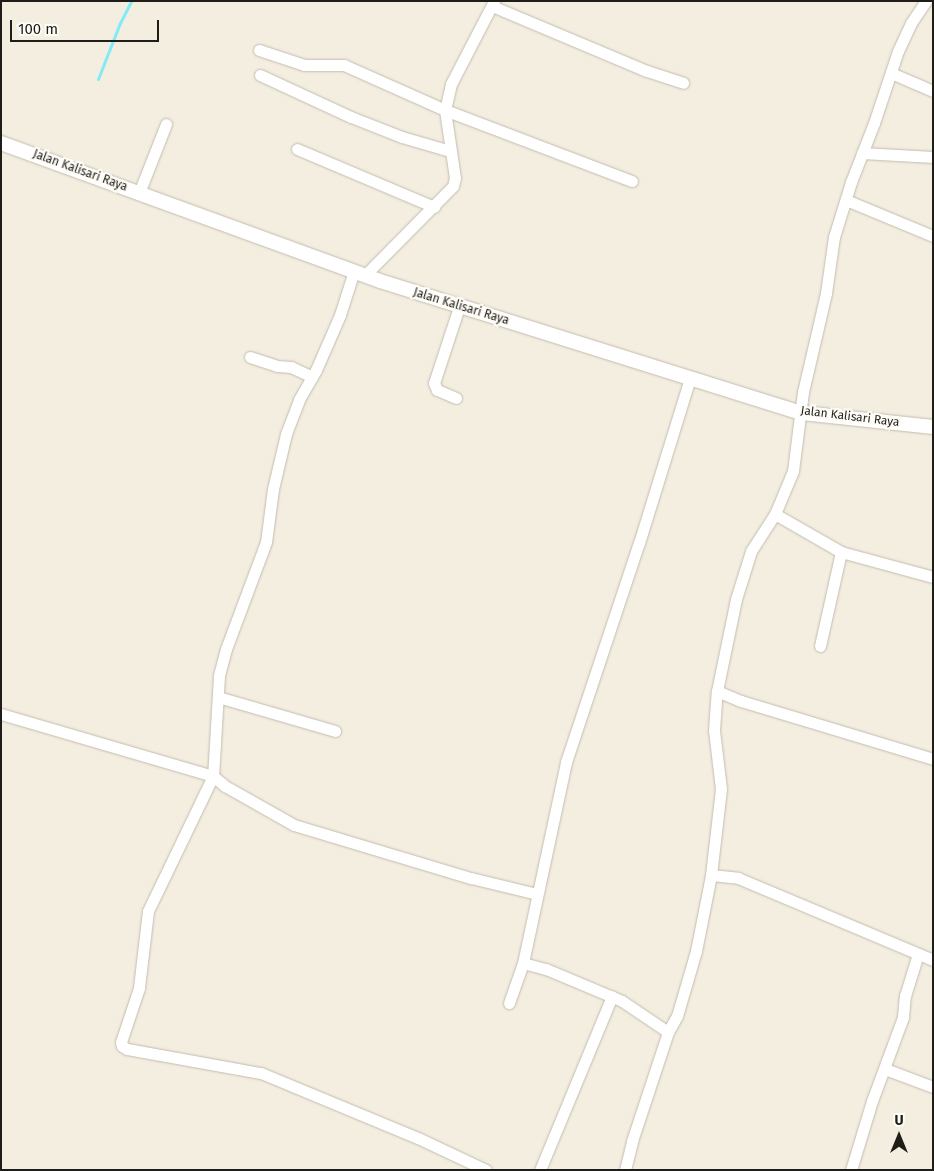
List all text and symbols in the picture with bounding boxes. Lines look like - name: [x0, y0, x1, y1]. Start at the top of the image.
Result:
- scale bar: [12, 10, 161, 42]
- text: 100 m: [18, 20, 58, 38]
- street label: Jalan Kalisari Raya: [31, 147, 129, 195]
- street label: Jalan Kalisari Raya: [411, 286, 511, 328]
- street label: Jalan Kalisari Raya: [800, 404, 900, 430]
- north arrow: [874, 1111, 924, 1161]
- text: U: [894, 1112, 904, 1129]

